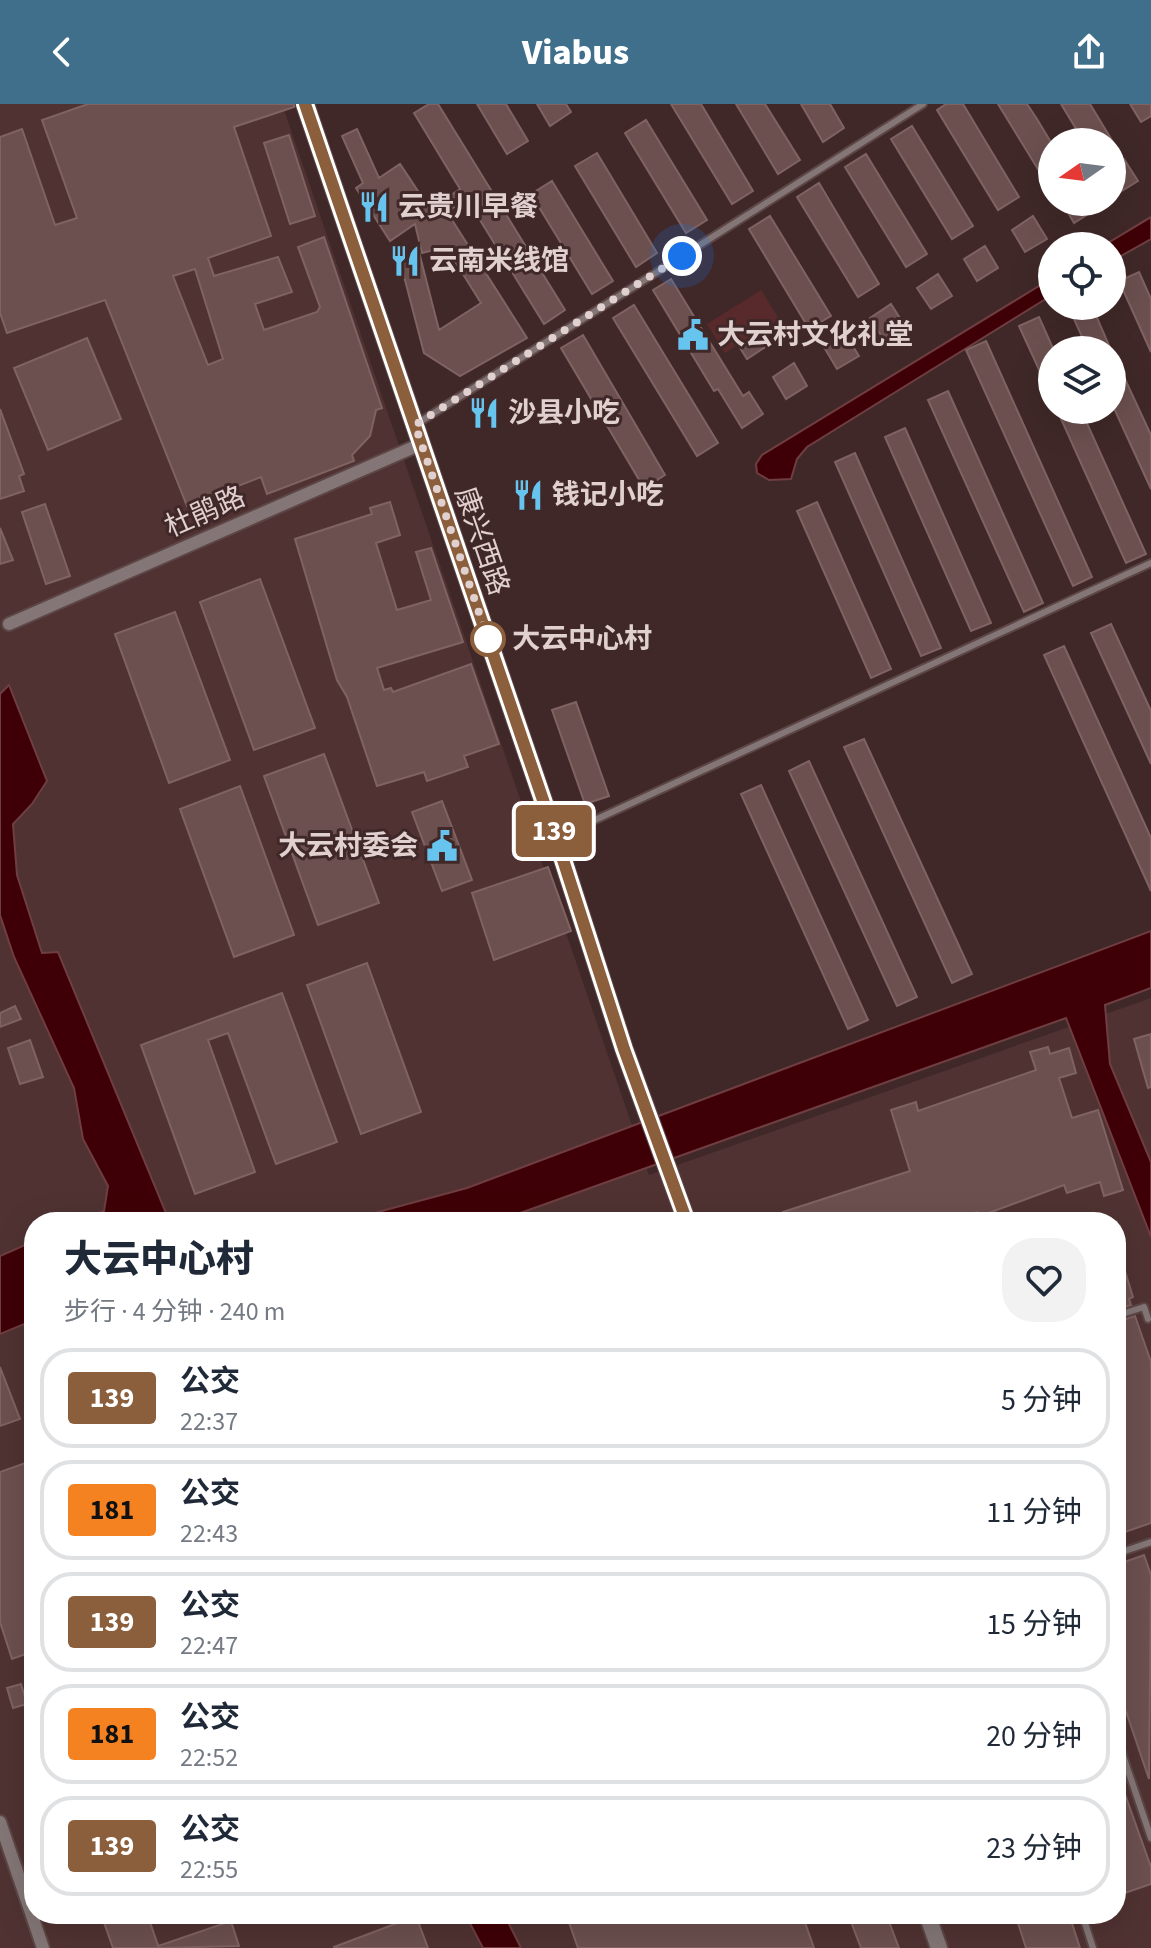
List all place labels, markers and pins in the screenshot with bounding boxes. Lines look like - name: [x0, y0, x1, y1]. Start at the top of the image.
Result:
- place label: 云贵川早餐: [398, 187, 538, 227]
- restaurant icon: 云贵川早餐: [357, 190, 391, 224]
- place label: 云南米线馆: [429, 241, 569, 281]
- restaurant icon: 云南米线馆: [388, 244, 422, 278]
- place label: 大云村文化礼堂: [717, 315, 913, 355]
- public building icon: 大云村文化礼堂: [676, 318, 710, 352]
- place label: 沙县小吃: [508, 393, 620, 433]
- restaurant icon: 沙县小吃: [467, 396, 501, 430]
- place label: 钱记小吃: [552, 475, 664, 515]
- restaurant icon: 钱记小吃: [511, 478, 545, 512]
- place label: 大云中心村: [512, 619, 652, 659]
- marker: 大云中心村: [471, 622, 505, 656]
- place label: 大云村委会: [278, 826, 418, 866]
- public building icon: 大云村委会: [425, 829, 459, 863]

